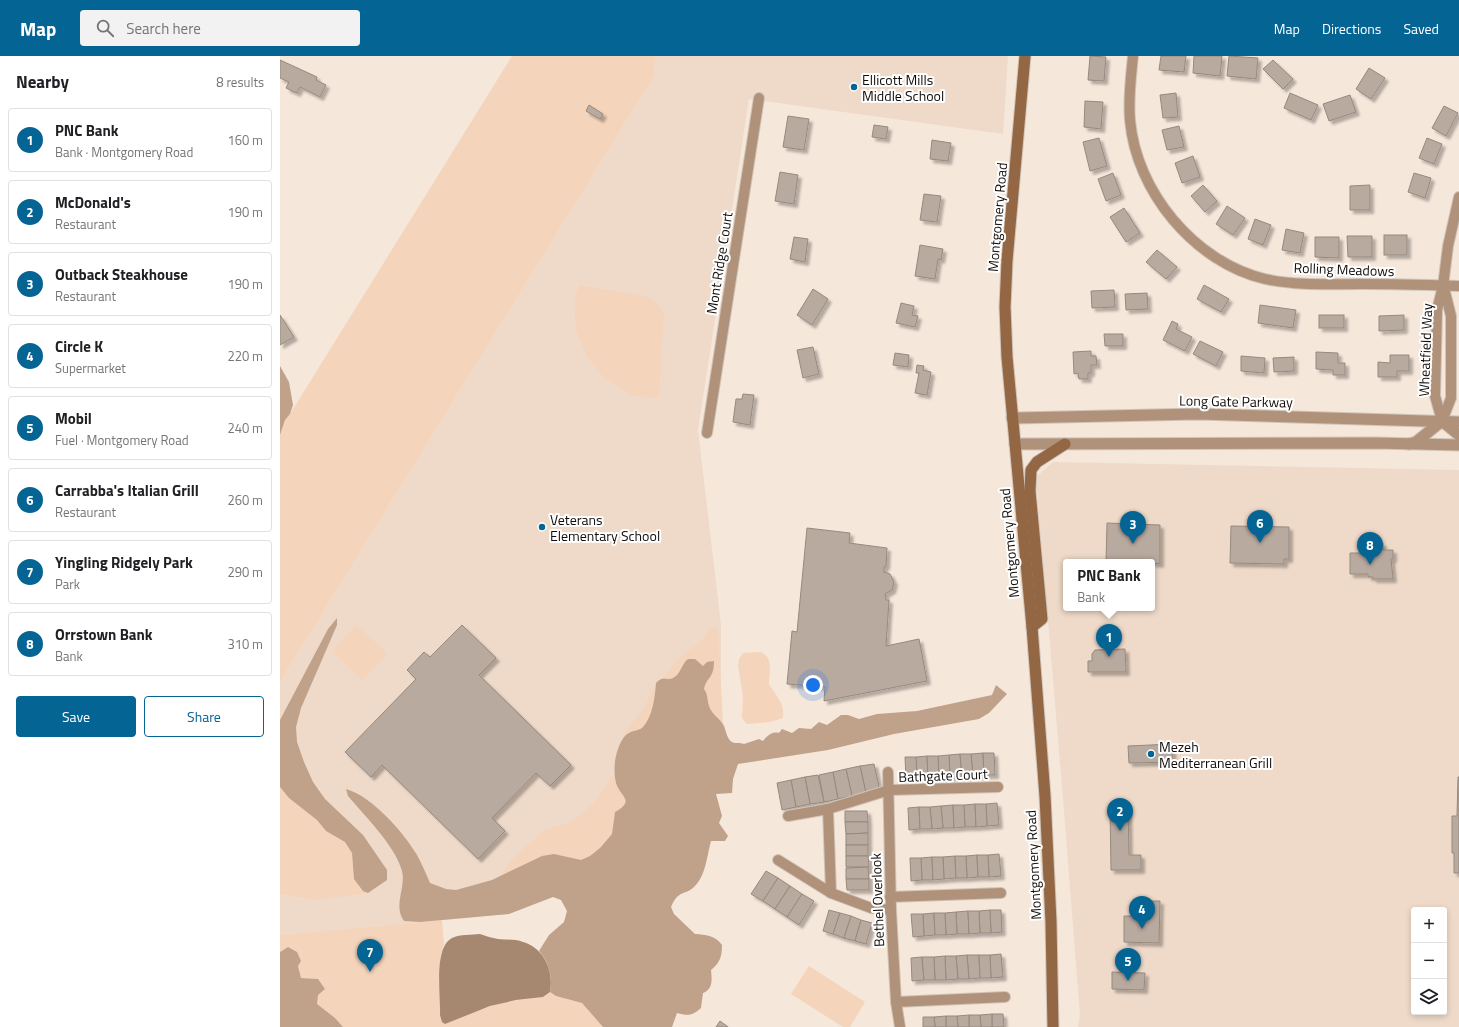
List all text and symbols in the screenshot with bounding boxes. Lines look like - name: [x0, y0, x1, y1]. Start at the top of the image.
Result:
- search box: [80, 10, 360, 46]
- text: Map: [20, 14, 56, 43]
- icon: search: [94, 17, 116, 39]
- text: Search here: [126, 17, 201, 40]
- text: Map: [1274, 18, 1300, 39]
- text: Directions: [1322, 18, 1381, 39]
- text: Saved: [1403, 18, 1439, 39]
- text: Nearby: [16, 69, 69, 95]
- place label: Ellicott Mills Middle School: [862, 69, 944, 106]
- text: 8 results: [216, 72, 264, 92]
- marker: Ellicott Mills Middle School: [849, 82, 859, 92]
- text: PNC Bank: [55, 119, 119, 142]
- text: 1: [26, 130, 34, 150]
- text: 160 m: [227, 130, 263, 150]
- text: Bank · Montgomery Road: [55, 142, 193, 162]
- street label: Montgomery Road: [982, 161, 1012, 273]
- text: McDonald's: [55, 191, 131, 214]
- text: 2: [26, 202, 34, 222]
- text: 190 m: [227, 202, 263, 222]
- street label: Mont Ridge Court: [701, 210, 737, 316]
- text: Restaurant: [55, 214, 116, 234]
- street label: Rolling Meadows: [1293, 257, 1395, 281]
- text: Outback Steakhouse: [55, 263, 188, 286]
- text: 3: [26, 274, 34, 294]
- text: 190 m: [227, 274, 263, 294]
- text: Restaurant: [55, 286, 116, 306]
- street label: Wheatfield Way: [1413, 303, 1437, 397]
- text: Circle K: [55, 335, 103, 358]
- text: 4: [26, 346, 34, 366]
- text: 220 m: [227, 346, 263, 366]
- text: Supermarket: [55, 358, 126, 378]
- street label: Long Gate Parkway: [1179, 390, 1293, 412]
- text: Mobil: [55, 407, 92, 430]
- text: 5: [26, 418, 34, 438]
- text: 240 m: [227, 418, 263, 438]
- text: Fuel · Montgomery Road: [55, 430, 189, 450]
- text: Carrabba's Italian Grill: [55, 479, 199, 502]
- street label: Montgomery Road: [994, 487, 1024, 599]
- text: 6: [26, 490, 34, 510]
- text: 260 m: [227, 490, 263, 510]
- text: Restaurant: [55, 502, 116, 522]
- place label: Veterans Elementary School: [550, 509, 660, 546]
- pin: 6: [1247, 510, 1273, 543]
- pin: 3: [1120, 511, 1146, 544]
- marker: Veterans Elementary School: [537, 522, 547, 532]
- pin: 8: [1357, 532, 1383, 565]
- text: Yingling Ridgely Park: [55, 551, 193, 574]
- popup: [1063, 559, 1155, 611]
- text: 7: [26, 562, 34, 582]
- text: 290 m: [227, 562, 263, 582]
- text: PNC Bank: [1077, 564, 1141, 587]
- text: Park: [55, 574, 80, 594]
- text: Bank: [1077, 587, 1105, 607]
- text: Orrstown Bank: [55, 623, 152, 646]
- pin: 1: [1096, 624, 1122, 657]
- text: 8: [26, 634, 34, 654]
- text: 310 m: [227, 634, 263, 654]
- text: Bank: [55, 646, 83, 666]
- your location: [803, 675, 823, 695]
- button: Save: [16, 696, 136, 737]
- button: Share: [144, 696, 264, 737]
- place label: Mezeh Mediterranean Grill: [1159, 736, 1272, 773]
- marker: Mezeh Mediterranean Grill: [1146, 749, 1156, 759]
- street label: Bathgate Court: [898, 763, 988, 787]
- pin: 2: [1107, 798, 1133, 831]
- street label: Montgomery Road: [1020, 810, 1046, 920]
- street label: Bethel Overlook: [865, 852, 889, 947]
- pin: 4: [1129, 896, 1155, 929]
- map controls: [1411, 907, 1447, 1015]
- button: +: [1411, 907, 1447, 943]
- pin: 7: [357, 939, 383, 972]
- button: −: [1411, 943, 1447, 979]
- pin: 5: [1115, 948, 1141, 981]
- button: layers: [1411, 979, 1447, 1015]

